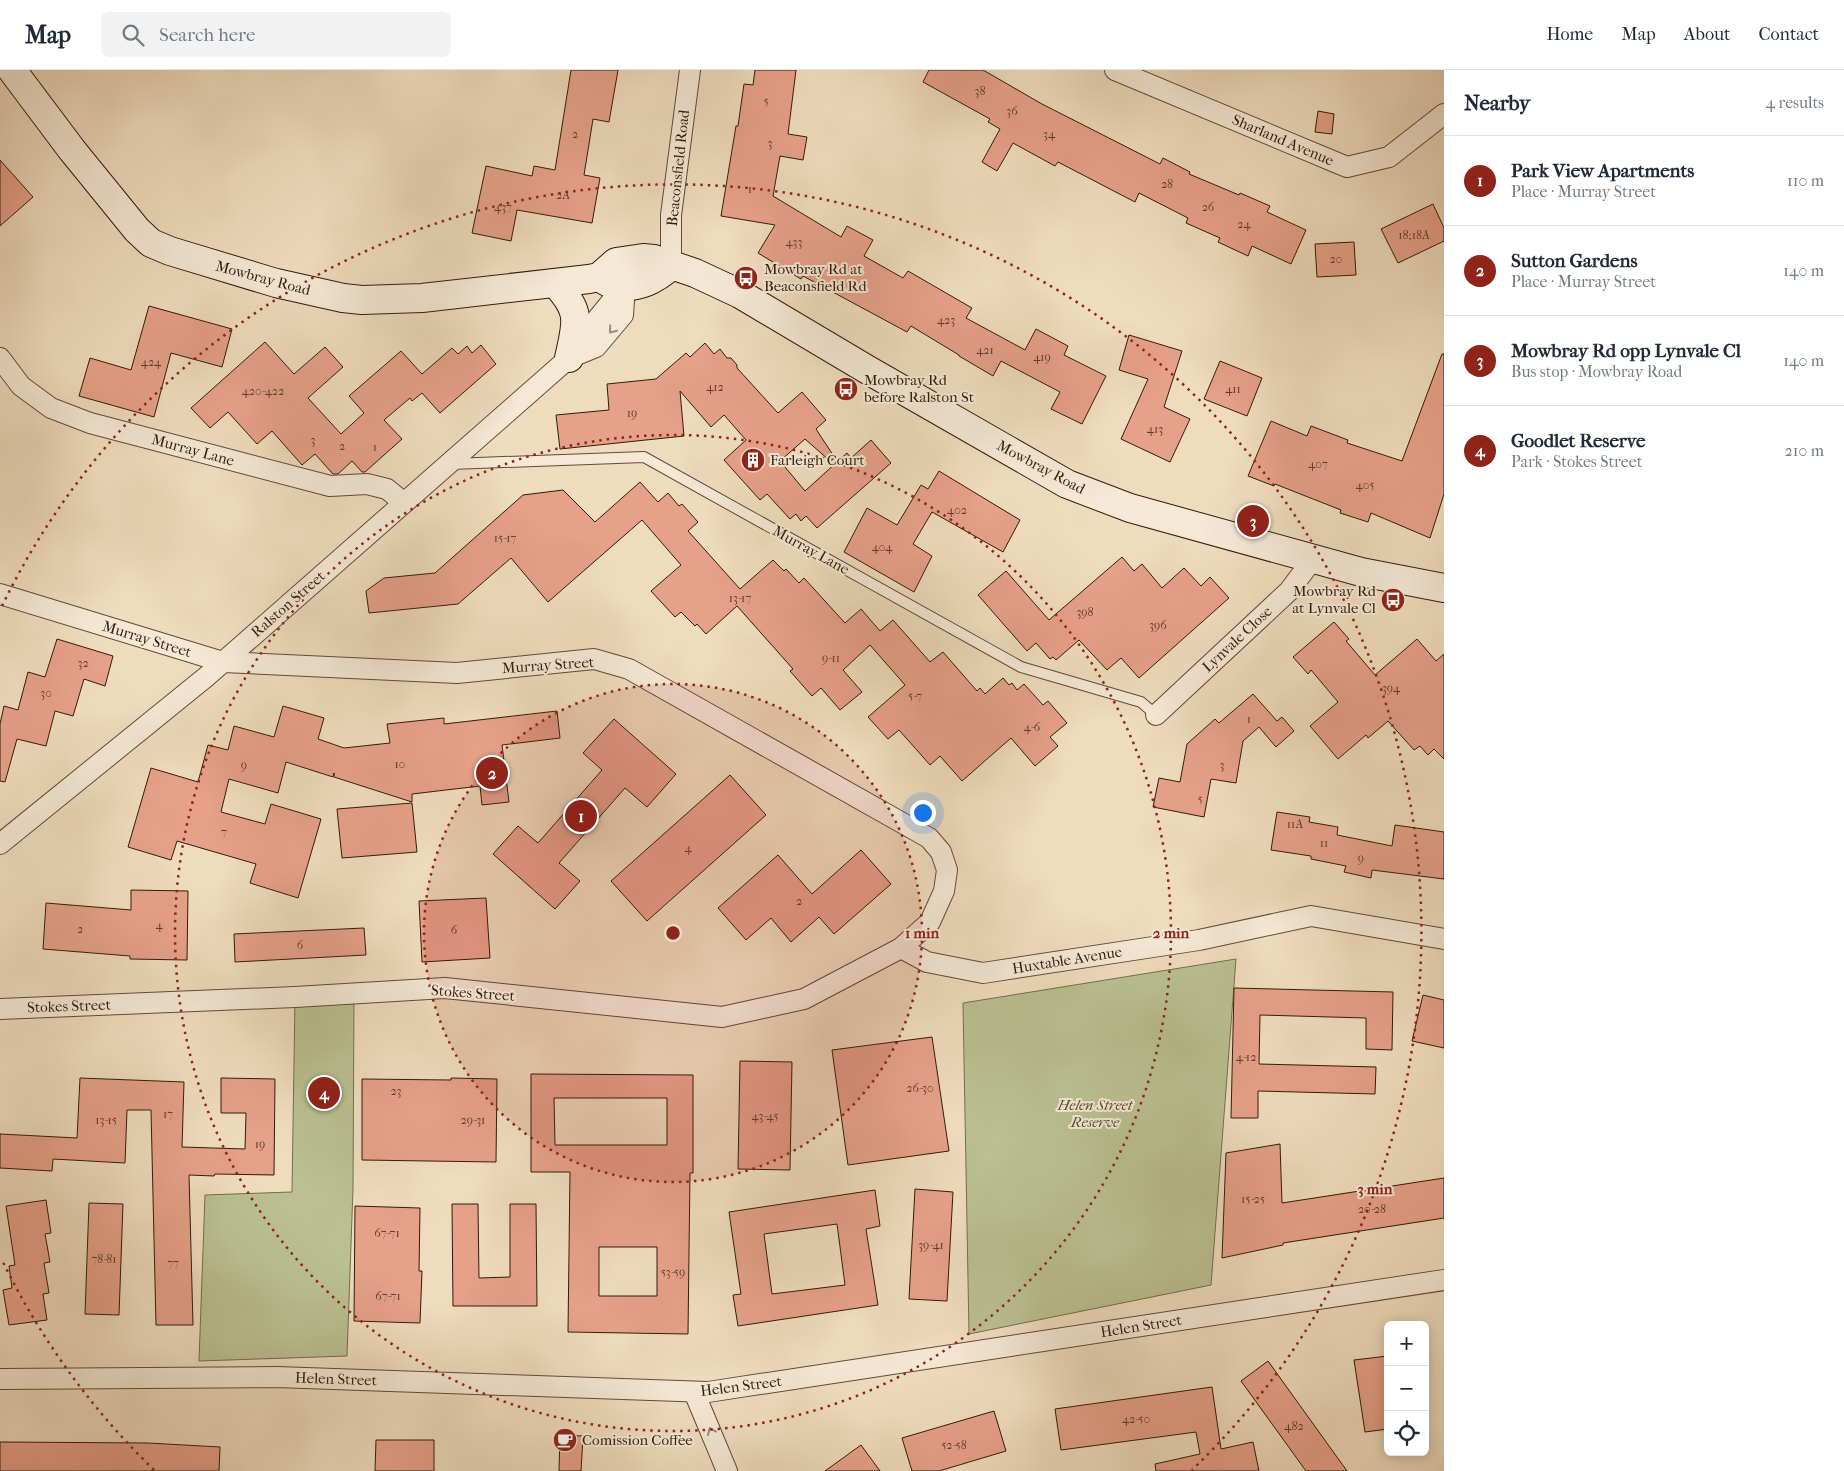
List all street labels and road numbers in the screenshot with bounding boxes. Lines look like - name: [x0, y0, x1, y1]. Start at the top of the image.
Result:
- street label: Beaconsfield Road: [663, 108, 693, 227]
- street label: Sharland Avenue: [1229, 110, 1337, 170]
- street label: Mowbray Road: [214, 257, 313, 300]
- street label: Murray Lane: [150, 430, 237, 470]
- street label: Mowbray Road: [994, 436, 1089, 498]
- street label: Murray Lane: [770, 522, 853, 579]
- street label: Ralston Street: [247, 567, 329, 641]
- street label: Lynvale Close: [1198, 602, 1276, 676]
- street label: Murray Street: [100, 617, 194, 661]
- street label: Murray Street: [501, 653, 595, 677]
- street label: Huxtable Avenue: [1011, 942, 1124, 978]
- street label: Stokes Street: [431, 981, 516, 1005]
- street label: Stokes Street: [27, 996, 112, 1016]
- street label: Helen Street: [1099, 1311, 1184, 1341]
- street label: Helen Street: [295, 1369, 378, 1389]
- street label: Helen Street: [699, 1372, 783, 1400]

